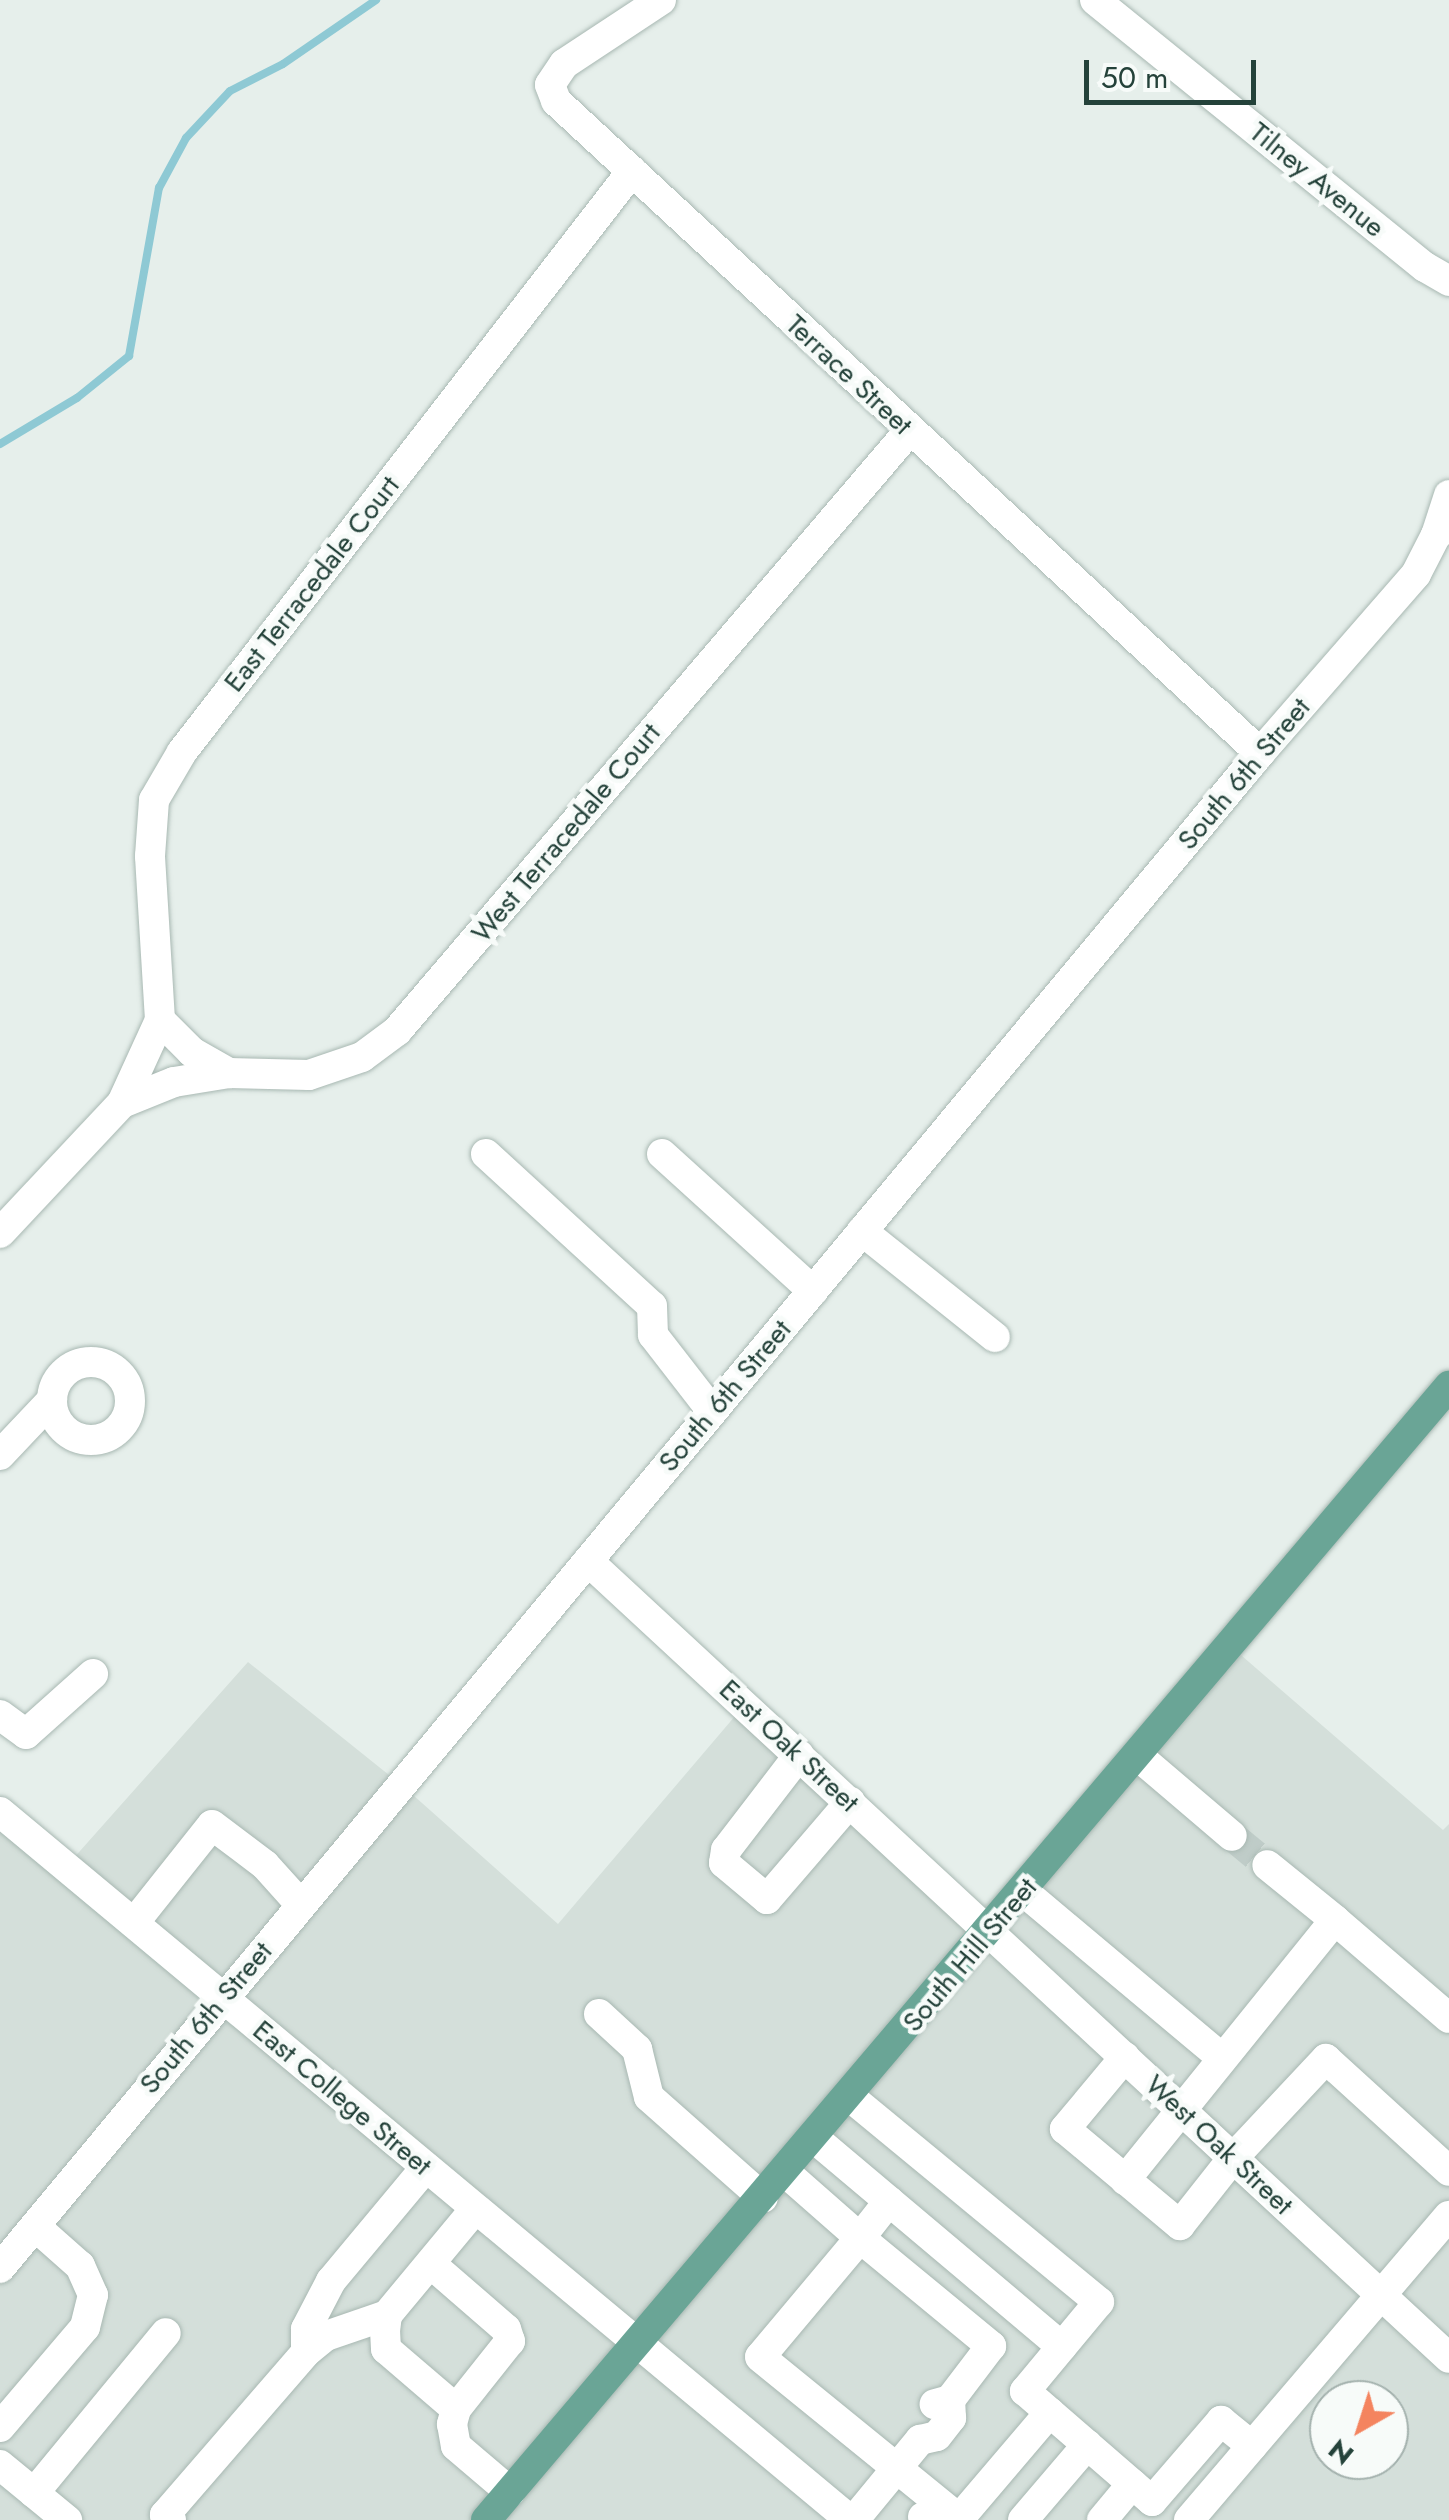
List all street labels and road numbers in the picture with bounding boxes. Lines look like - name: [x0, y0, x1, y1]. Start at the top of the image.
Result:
- street label: Tilney Avenue: [1243, 116, 1391, 244]
- street label: Terrace Street: [779, 308, 919, 442]
- street label: East Terracedale Court: [217, 469, 407, 699]
- street label: South 6th Street: [1171, 691, 1317, 857]
- street label: West Terracedale Court: [465, 717, 667, 949]
- street label: South 6th Street: [652, 1313, 798, 1479]
- street label: East Oak Street: [712, 1673, 866, 1819]
- street label: South Hill Street: [896, 1871, 1044, 2039]
- street label: South 6th Street: [133, 1935, 279, 2101]
- street label: East College Street: [246, 2014, 438, 2182]
- street label: West Oak Street: [1138, 2068, 1300, 2222]

